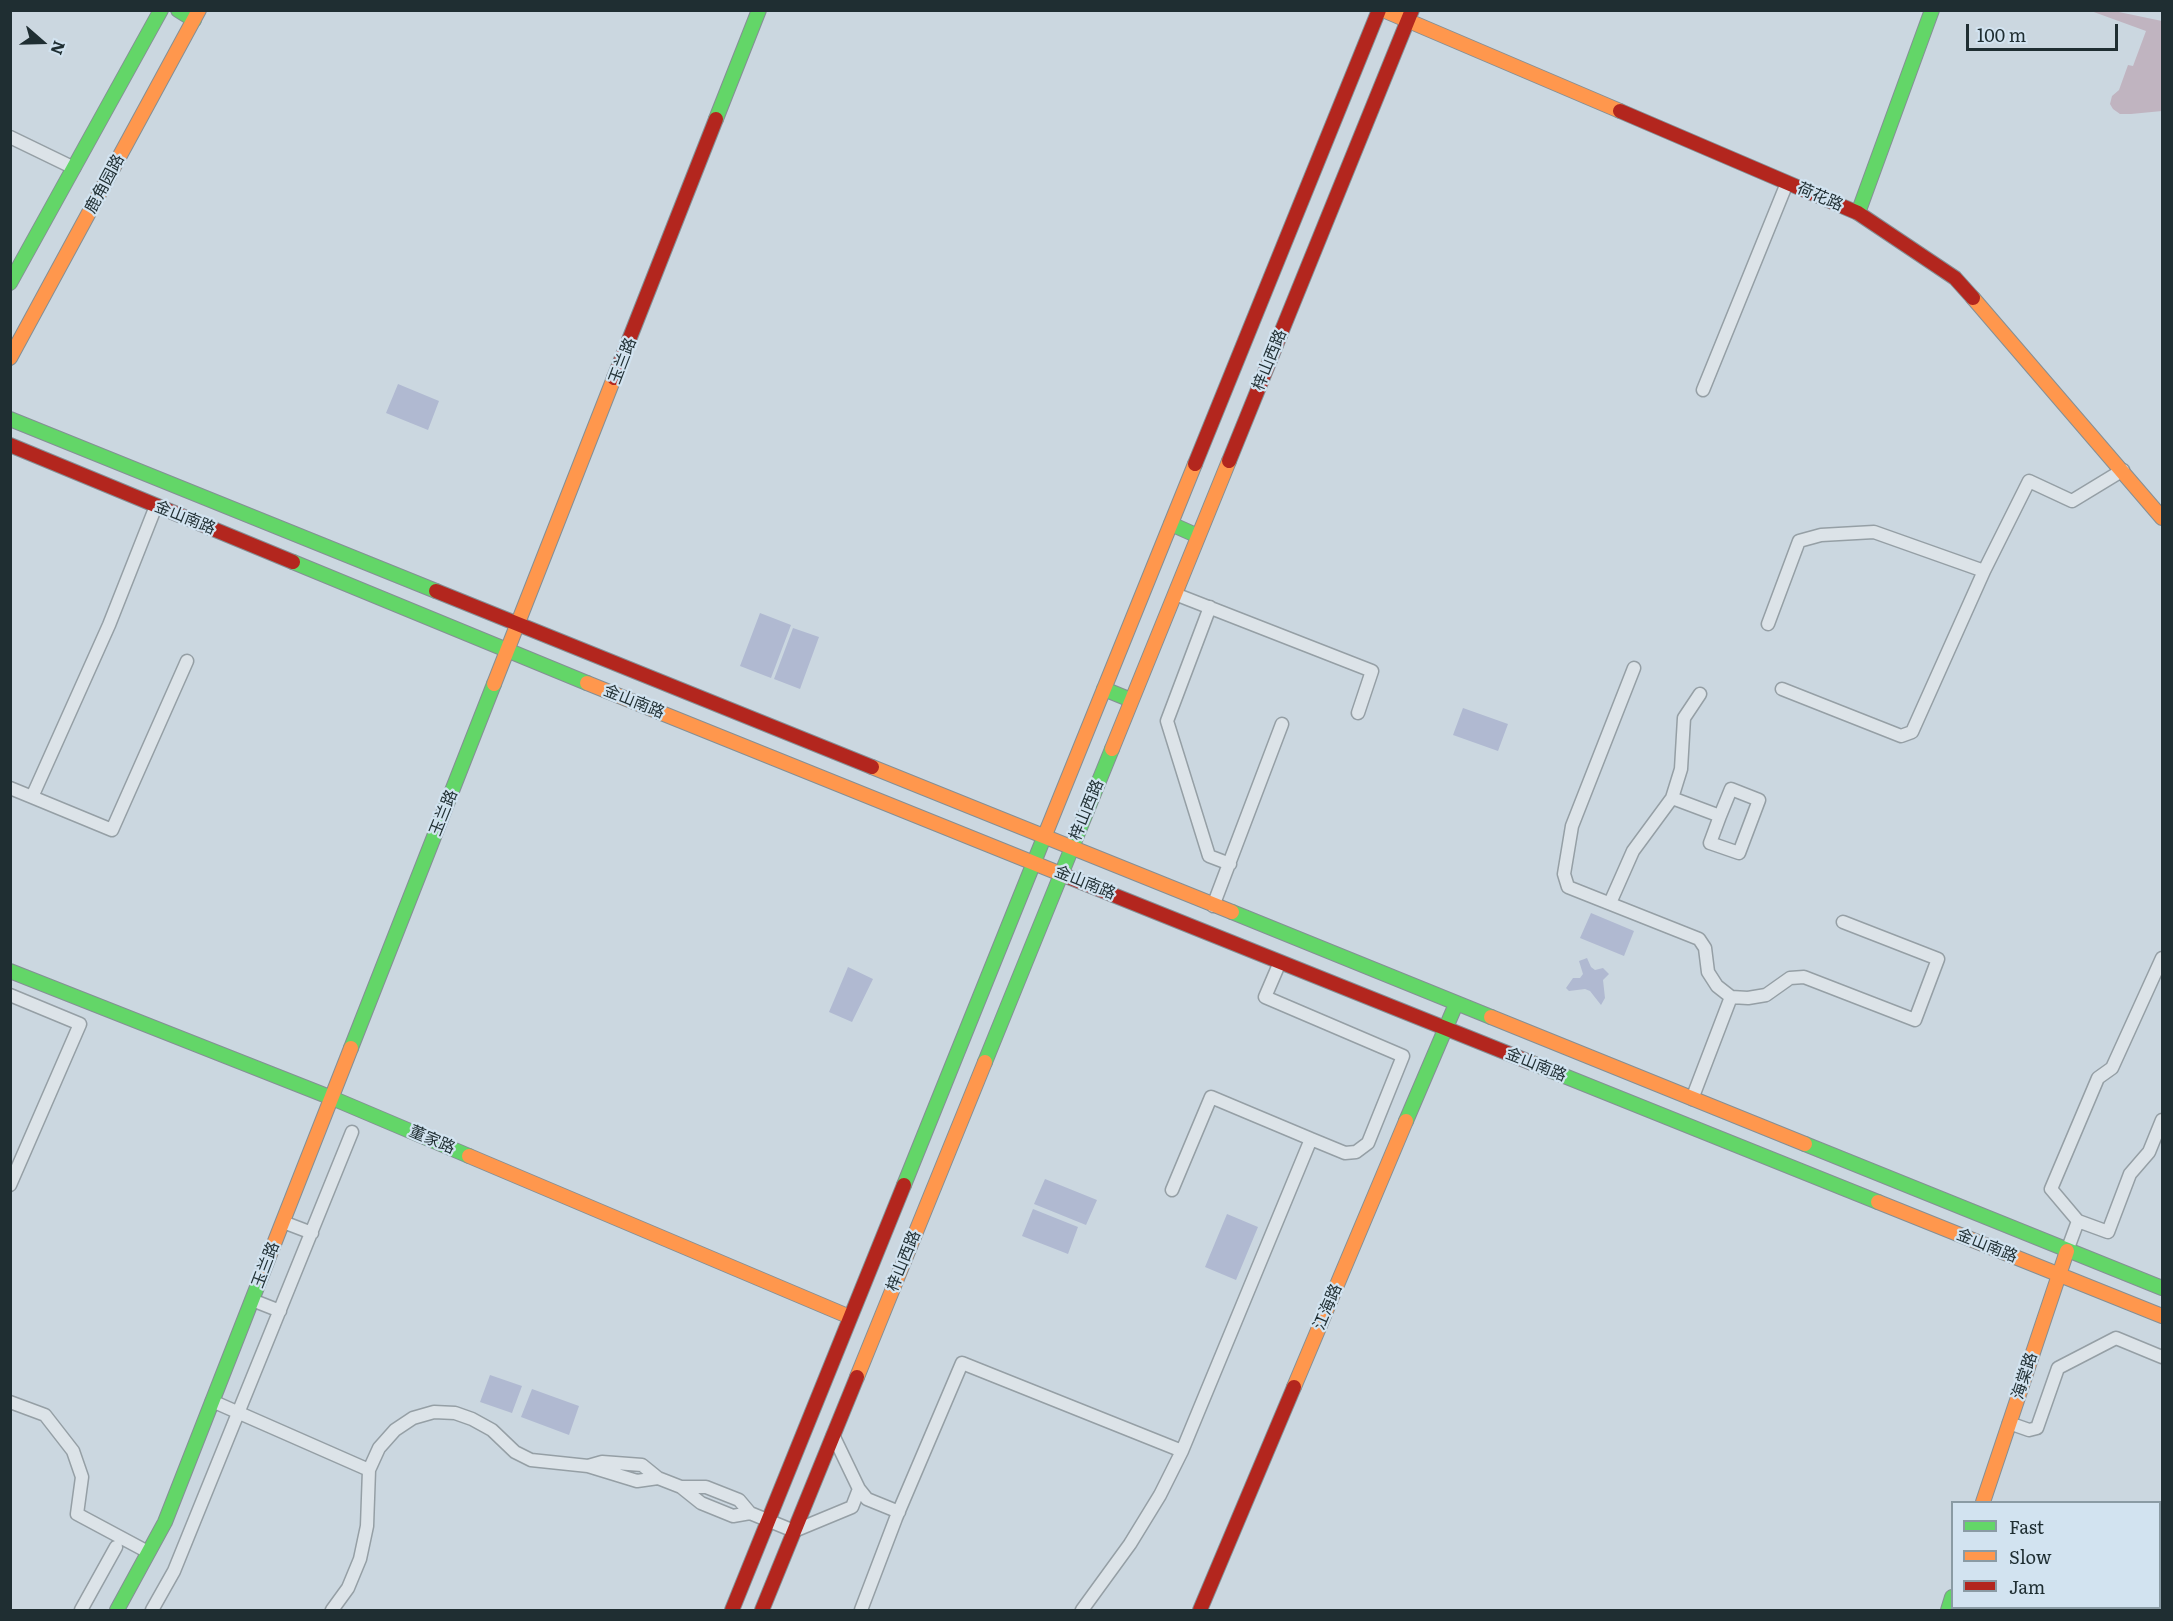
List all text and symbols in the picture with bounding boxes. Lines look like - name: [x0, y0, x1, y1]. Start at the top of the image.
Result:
- north arrow: [12, 12, 72, 72]
- scale bar: [1969, 12, 2120, 50]
- text: 100 m: [1977, 21, 2026, 48]
- text: N: [45, 38, 72, 59]
- street label: 鹿角园路: [82, 151, 128, 217]
- street label: 荷花路: [1794, 179, 1846, 215]
- street label: 梓山西路: [1249, 327, 1291, 393]
- street label: 玉兰路: [605, 335, 641, 387]
- street label: 金山南路: [152, 497, 218, 539]
- street label: 金山南路: [601, 681, 667, 723]
- street label: 梓山西路: [1066, 777, 1108, 843]
- street label: 玉兰路: [426, 787, 462, 839]
- street label: 金山南路: [1052, 862, 1118, 904]
- street label: 金山南路: [1503, 1044, 1569, 1086]
- street label: 董家路: [406, 1122, 458, 1158]
- street label: 金山南路: [1954, 1225, 2020, 1267]
- street label: 梓山西路: [883, 1228, 925, 1294]
- street label: 玉兰路: [248, 1239, 284, 1291]
- street label: 江海路: [1310, 1281, 1346, 1333]
- street label: 海棠路: [2008, 1350, 2042, 1402]
- legend: [1951, 1501, 2161, 1609]
- text: Fast: [2009, 1513, 2044, 1540]
- text: Slow: [2009, 1543, 2051, 1570]
- text: Jam: [2009, 1573, 2045, 1600]

